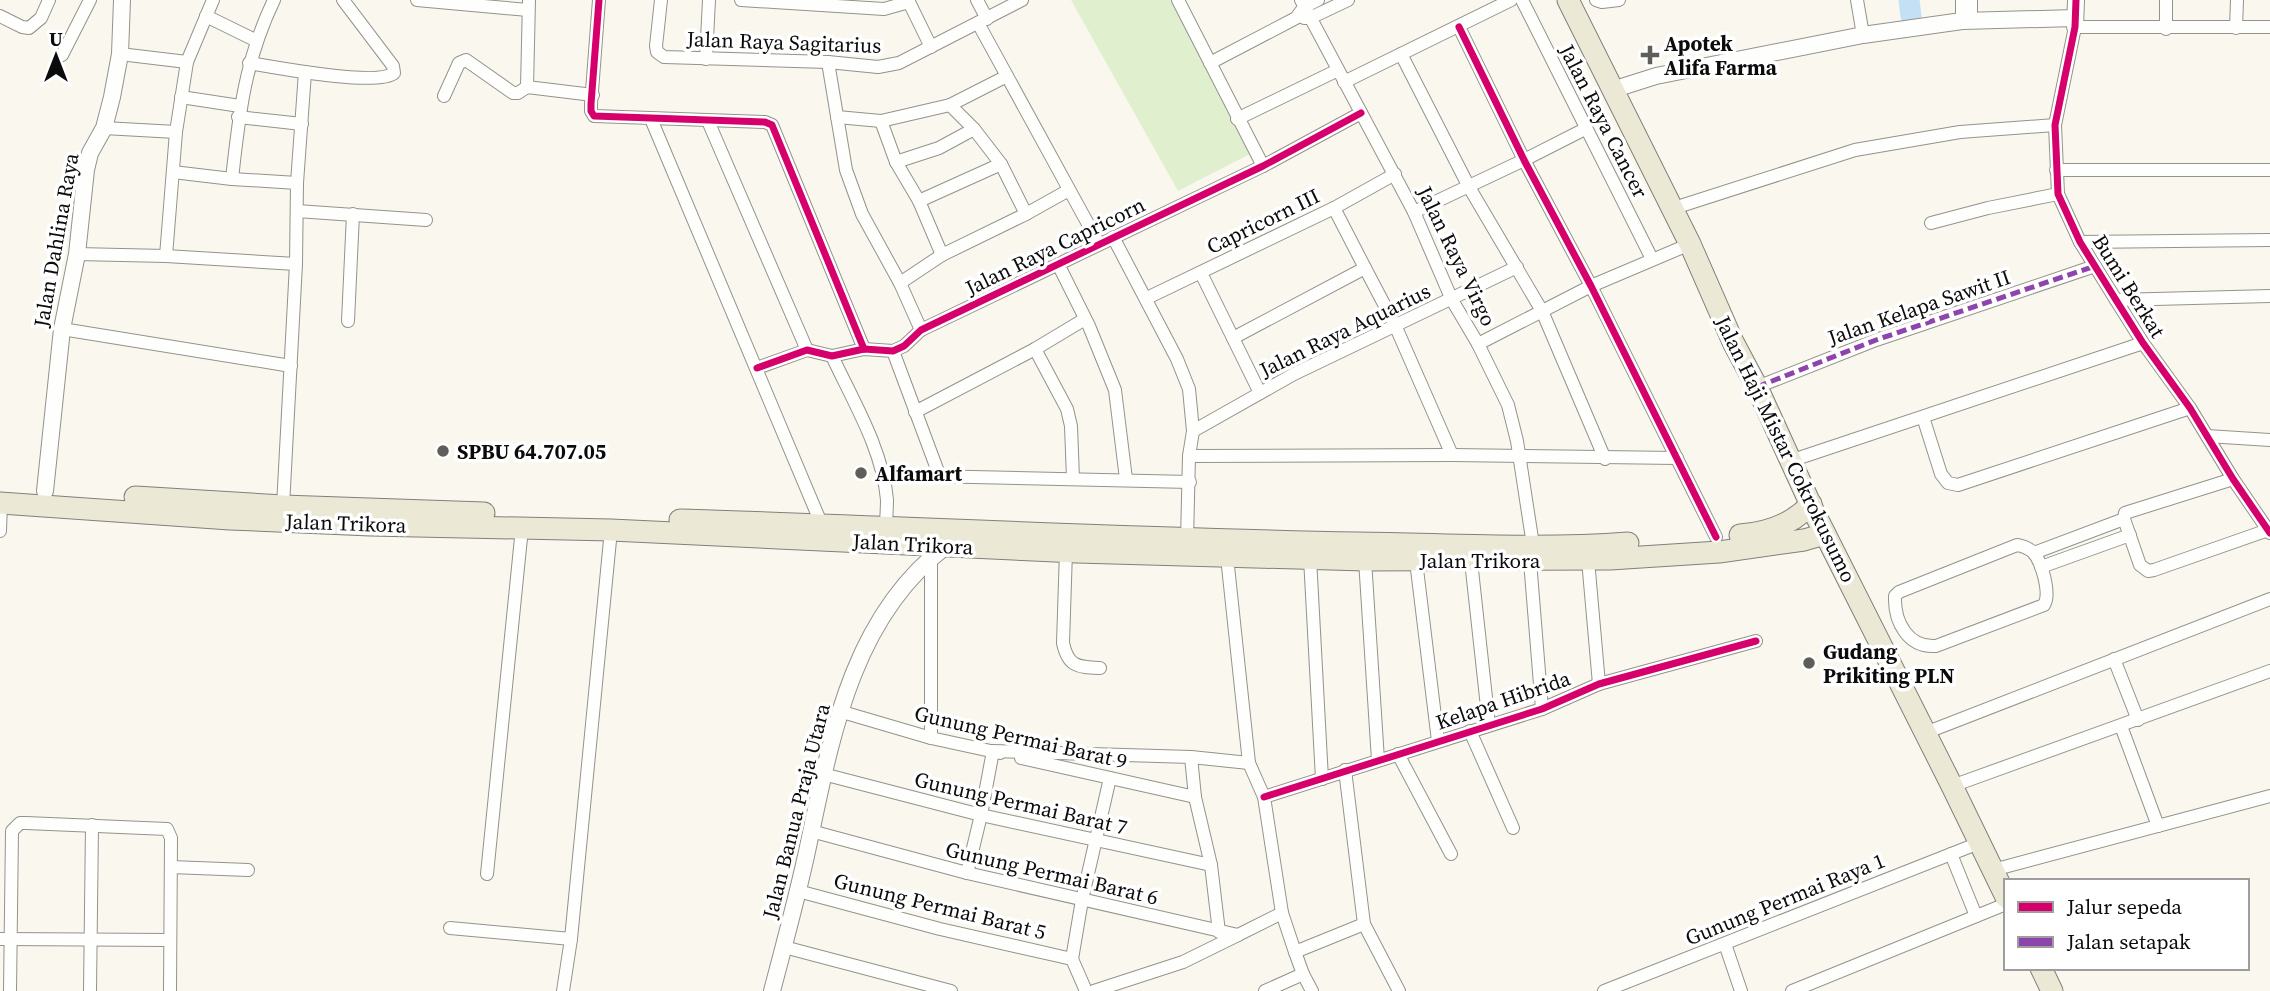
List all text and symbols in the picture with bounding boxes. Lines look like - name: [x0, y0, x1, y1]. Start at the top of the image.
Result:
- north arrow: [21, 21, 91, 91]
- street label: Jalan Raya Sagitarius: [685, 24, 882, 60]
- text: U: [49, 26, 63, 52]
- place label: Apotek Alifa Farma: [1664, 29, 1778, 82]
- street label: Jalan Raya Cancer: [1552, 38, 1655, 203]
- marker: Apotek Alifa Farma: [1642, 47, 1658, 63]
- street label: Jalan Dahlina Raya: [26, 150, 86, 330]
- street label: Jalan Raya Virgo: [1410, 180, 1503, 331]
- street label: Capricorn III: [1202, 181, 1324, 261]
- street label: Jalan Raya Capricorn: [959, 190, 1150, 303]
- street label: Bumi Berkat: [2086, 229, 2172, 343]
- street label: Jalan Kelapa Sawit II: [1823, 262, 2014, 352]
- street label: Jalan Raya Aquarius: [1254, 276, 1435, 384]
- street label: Jalan Haji Mistar Cokrokusumo: [1708, 310, 1863, 587]
- place label: SPBU 64.707.05: [457, 437, 606, 466]
- marker: SPBU 64.707.05: [435, 443, 451, 459]
- place label: Alfamart: [875, 459, 963, 488]
- marker: Alfamart: [853, 465, 869, 481]
- street label: Jalan Trikora: [284, 506, 407, 540]
- street label: Jalan Trikora: [851, 526, 974, 562]
- street label: Jalan Trikora: [1419, 546, 1541, 575]
- place label: Gudang Prikiting PLN: [1823, 637, 1954, 690]
- marker: Gudang Prikiting PLN: [1801, 655, 1817, 671]
- street label: Kelapa Hibrida: [1432, 663, 1575, 737]
- street label: Gunung Permai Barat 9: [912, 698, 1130, 776]
- street label: Jalan Banua Praja Utara: [755, 700, 837, 923]
- street label: Gunung Permai Barat 7: [912, 764, 1130, 842]
- street label: Gunung Permai Barat 6: [943, 834, 1161, 912]
- street label: Gunung Permai Raya 1: [1681, 846, 1889, 952]
- street label: Gunung Permai Barat 5: [831, 866, 1049, 946]
- legend: [2004, 879, 2249, 970]
- text: Jalur sepeda: [2066, 892, 2182, 921]
- text: Jalan setapak: [2066, 927, 2191, 956]

